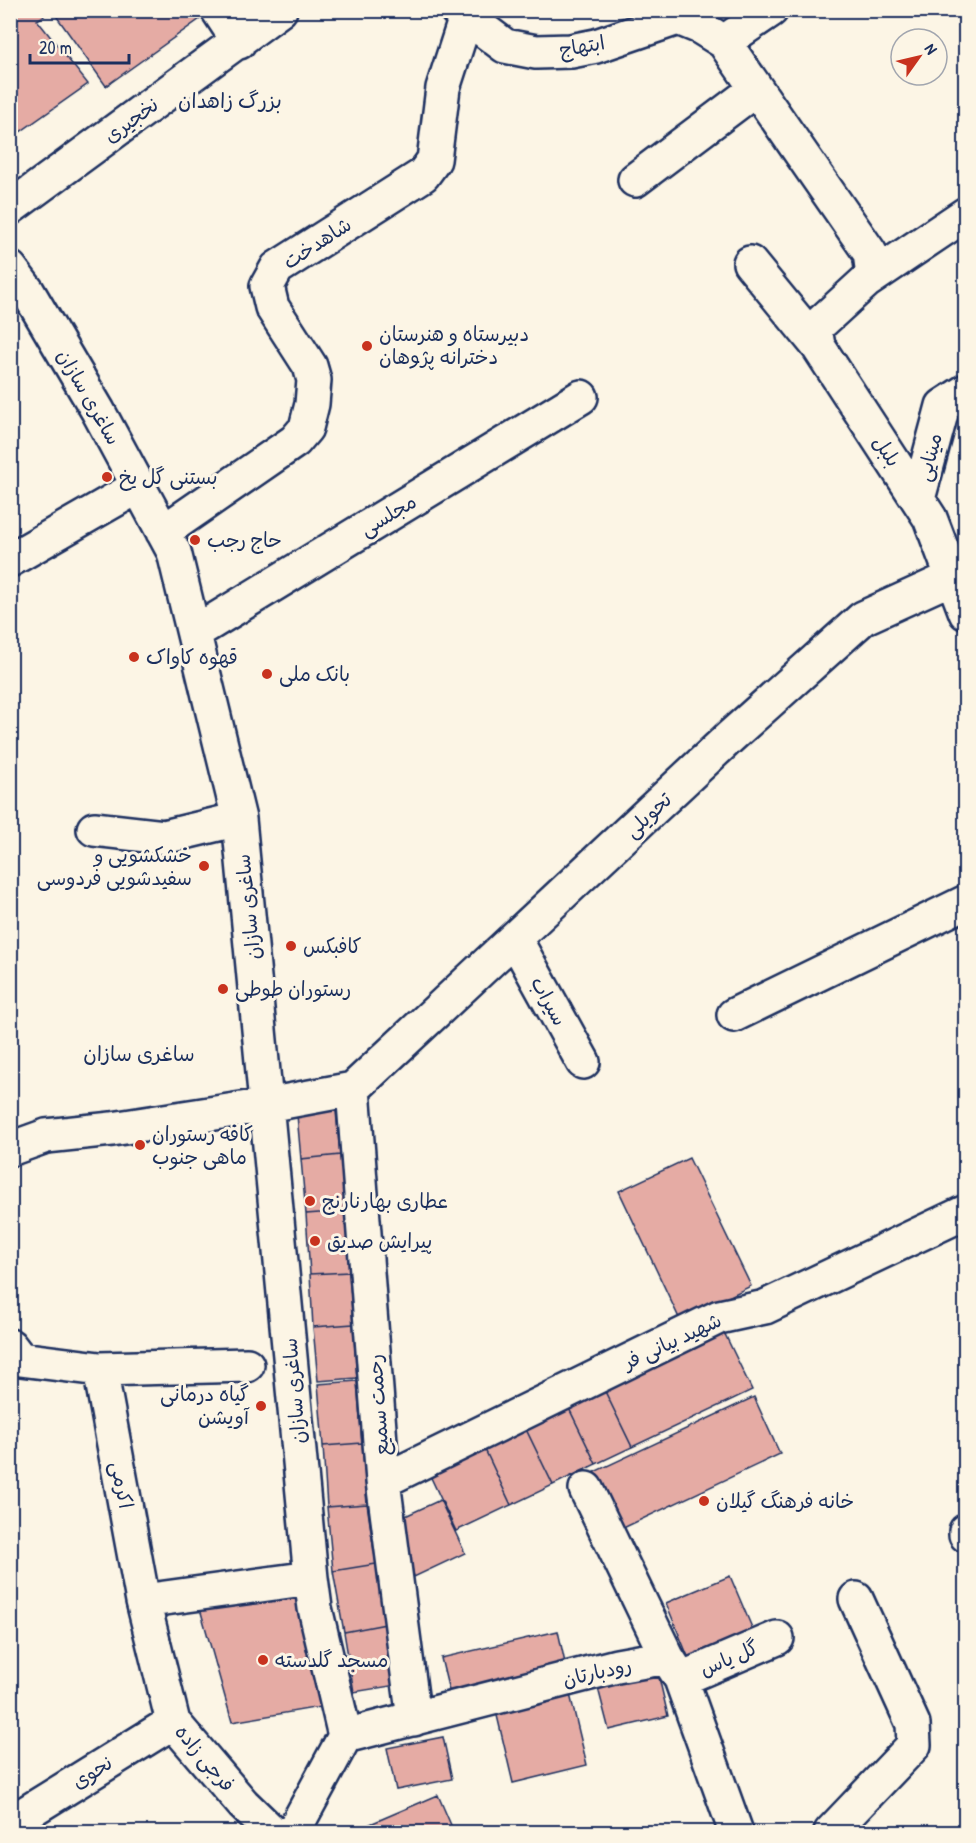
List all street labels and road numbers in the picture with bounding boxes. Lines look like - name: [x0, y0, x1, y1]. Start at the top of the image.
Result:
- street label: ابتهاج: [557, 28, 607, 64]
- street label: نخجیری: [98, 91, 164, 149]
- street label: شاهدخت: [277, 210, 356, 275]
- street label: ساغری سازان: [51, 344, 128, 450]
- street label: بلبل: [867, 430, 908, 472]
- street label: مینایی: [909, 430, 948, 484]
- street label: مجلسی: [354, 487, 421, 542]
- street label: تحویلی: [618, 786, 677, 843]
- street label: ساغری سازان: [229, 853, 266, 961]
- street label: سیراب: [525, 971, 574, 1030]
- street label: شهید بیانی فر: [616, 1306, 726, 1376]
- street label: ساغری سازان: [275, 1337, 312, 1445]
- street label: رحمت سمیع: [360, 1353, 397, 1457]
- street label: اکرمی: [105, 1459, 140, 1511]
- street label: گل یاس: [695, 1633, 762, 1682]
- street label: رودبارتان: [560, 1651, 634, 1693]
- street label: فرجی زاده: [169, 1718, 241, 1797]
- street label: نحوی: [66, 1749, 117, 1794]

